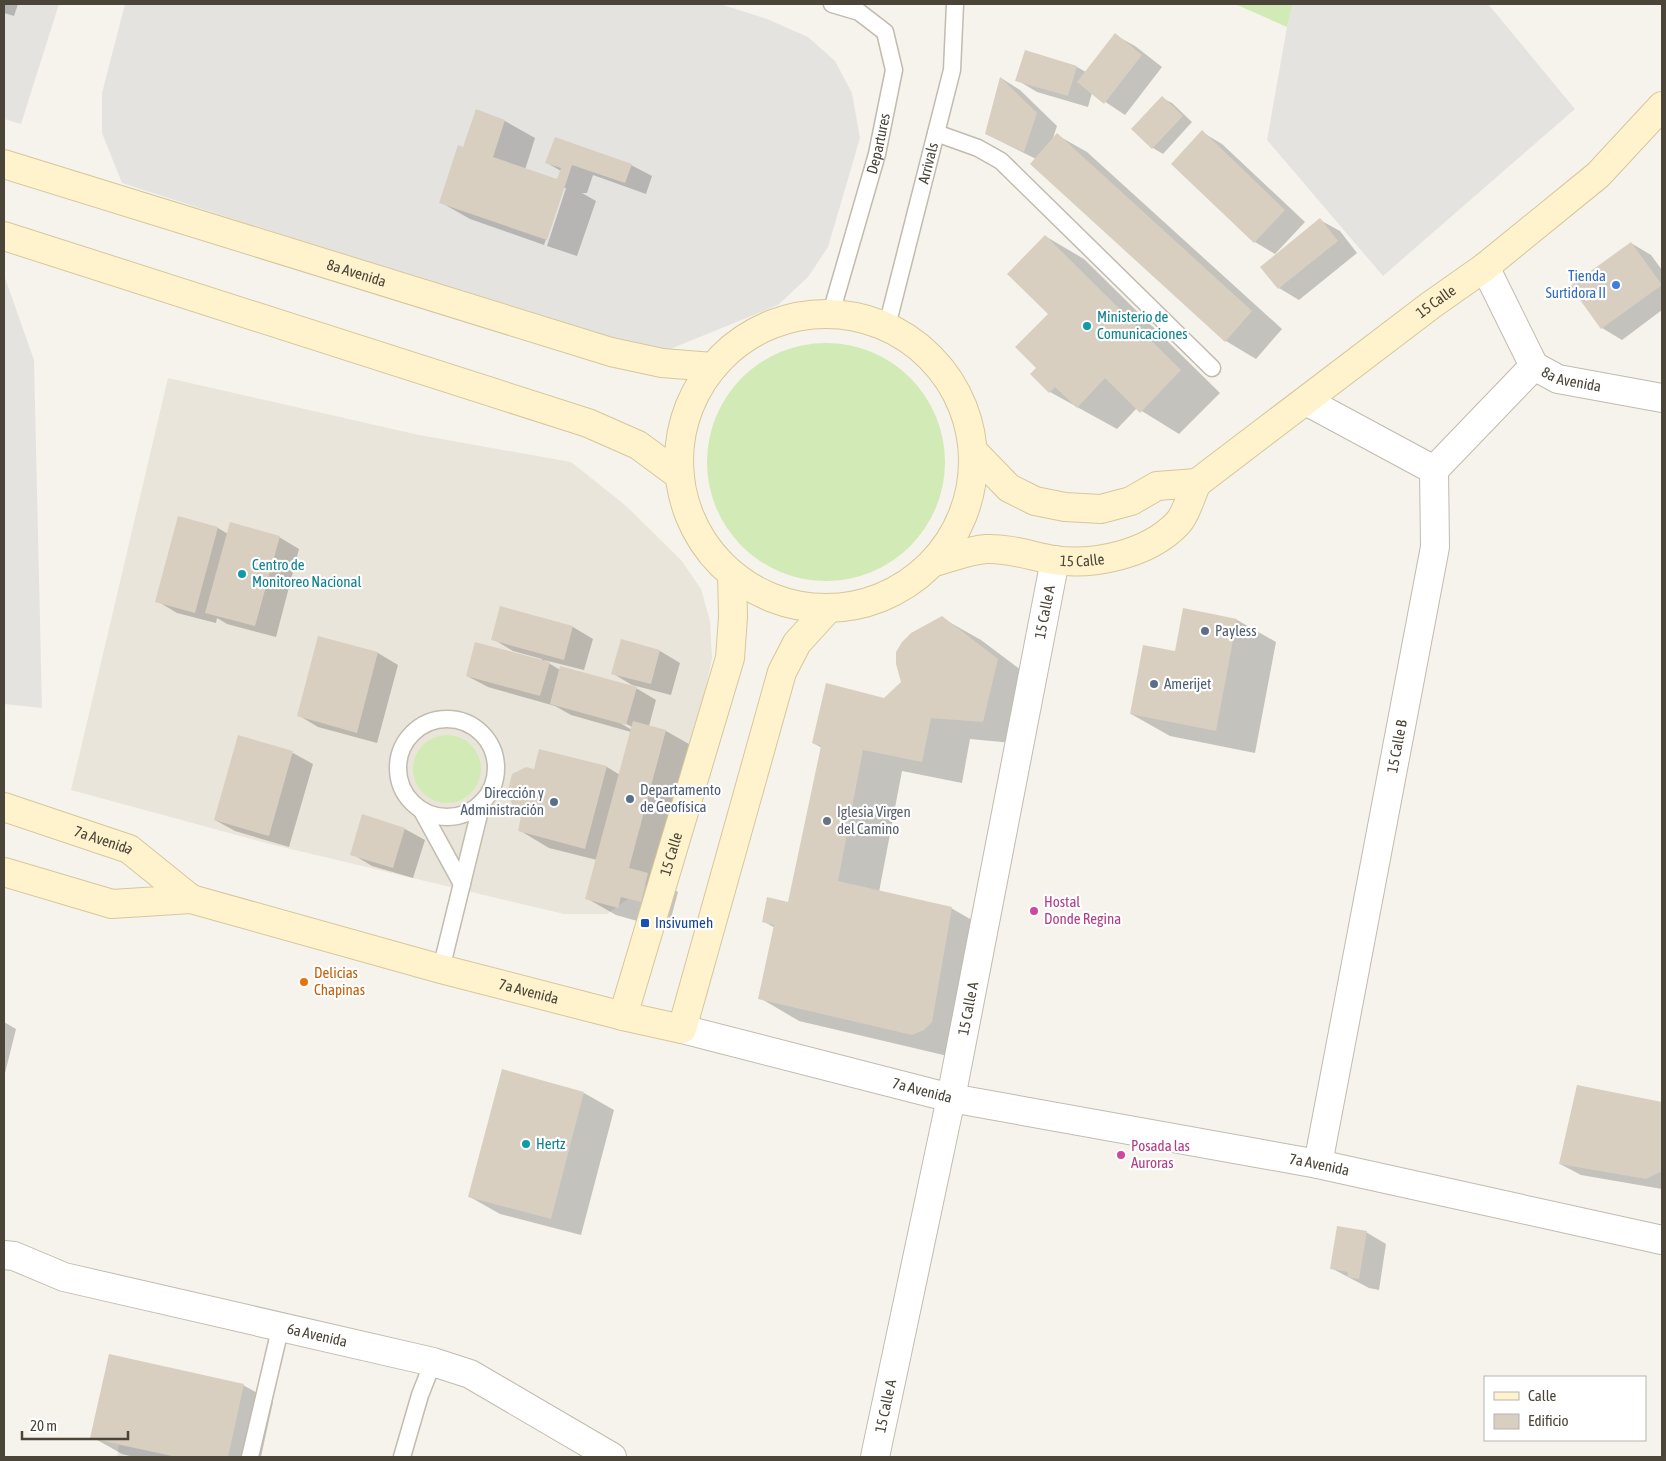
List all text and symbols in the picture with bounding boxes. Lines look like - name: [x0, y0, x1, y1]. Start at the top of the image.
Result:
- street label: Departures: [863, 112, 893, 176]
- street label: Arrivals: [914, 141, 941, 185]
- street label: 8a Avenida: [325, 256, 388, 290]
- place label: Tienda Surtidora II: [1545, 267, 1606, 301]
- marker: Tienda Surtidora II: [1610, 279, 1622, 291]
- street label: 15 Calle: [1413, 281, 1459, 321]
- place label: Ministerio de Comunicaciones: [1097, 308, 1188, 342]
- marker: Ministerio de Comunicaciones: [1081, 320, 1093, 332]
- street label: 8a Avenida: [1539, 363, 1603, 395]
- street label: 15 Calle: [1059, 550, 1106, 570]
- place label: Centro de Monitoreo Nacional: [252, 556, 361, 590]
- marker: Centro de Monitoreo Nacional: [236, 568, 248, 580]
- street label: 15 Calle A: [1031, 583, 1058, 640]
- place label: Payless: [1215, 622, 1256, 639]
- marker: Payless: [1199, 625, 1211, 637]
- place label: Amerijet: [1164, 675, 1211, 692]
- marker: Amerijet: [1148, 678, 1160, 690]
- street label: 15 Calle B: [1383, 718, 1410, 774]
- place label: Departamento de Geofísica: [640, 781, 721, 815]
- place label: Dirección y Administración: [461, 784, 544, 818]
- marker: Departamento de Geofísica: [624, 793, 636, 805]
- marker: Dirección y Administración: [548, 796, 560, 808]
- place label: Iglesia Virgen del Camino: [837, 803, 911, 837]
- marker: Iglesia Virgen del Camino: [821, 815, 833, 827]
- street label: 7a Avenida: [72, 822, 138, 858]
- street label: 15 Calle: [656, 830, 685, 878]
- place label: Hostal Donde Regina: [1044, 893, 1121, 927]
- marker: Hostal Donde Regina: [1028, 905, 1040, 917]
- place label: Insivumeh: [655, 914, 713, 931]
- marker: Insivumeh: [639, 917, 651, 929]
- place label: Delicias Chapinas: [314, 964, 365, 998]
- street label: 7a Avenida: [497, 975, 561, 1007]
- marker: Delicias Chapinas: [298, 976, 310, 988]
- street label: 15 Calle A: [954, 980, 981, 1037]
- street label: 7a Avenida: [891, 1074, 954, 1106]
- place label: Hertz: [536, 1135, 566, 1152]
- place label: Posada las Auroras: [1131, 1137, 1190, 1171]
- marker: Hertz: [520, 1138, 532, 1150]
- marker: Posada las Auroras: [1115, 1149, 1127, 1161]
- street label: 7a Avenida: [1288, 1150, 1351, 1179]
- street label: 6a Avenida: [285, 1320, 349, 1350]
- legend: [1484, 1376, 1646, 1441]
- street label: 15 Calle A: [871, 1377, 899, 1434]
- text: Calle: [1528, 1387, 1557, 1404]
- scale bar: [22, 1408, 129, 1440]
- text: Edificio: [1528, 1412, 1569, 1429]
- text: 20 m: [30, 1417, 57, 1434]

